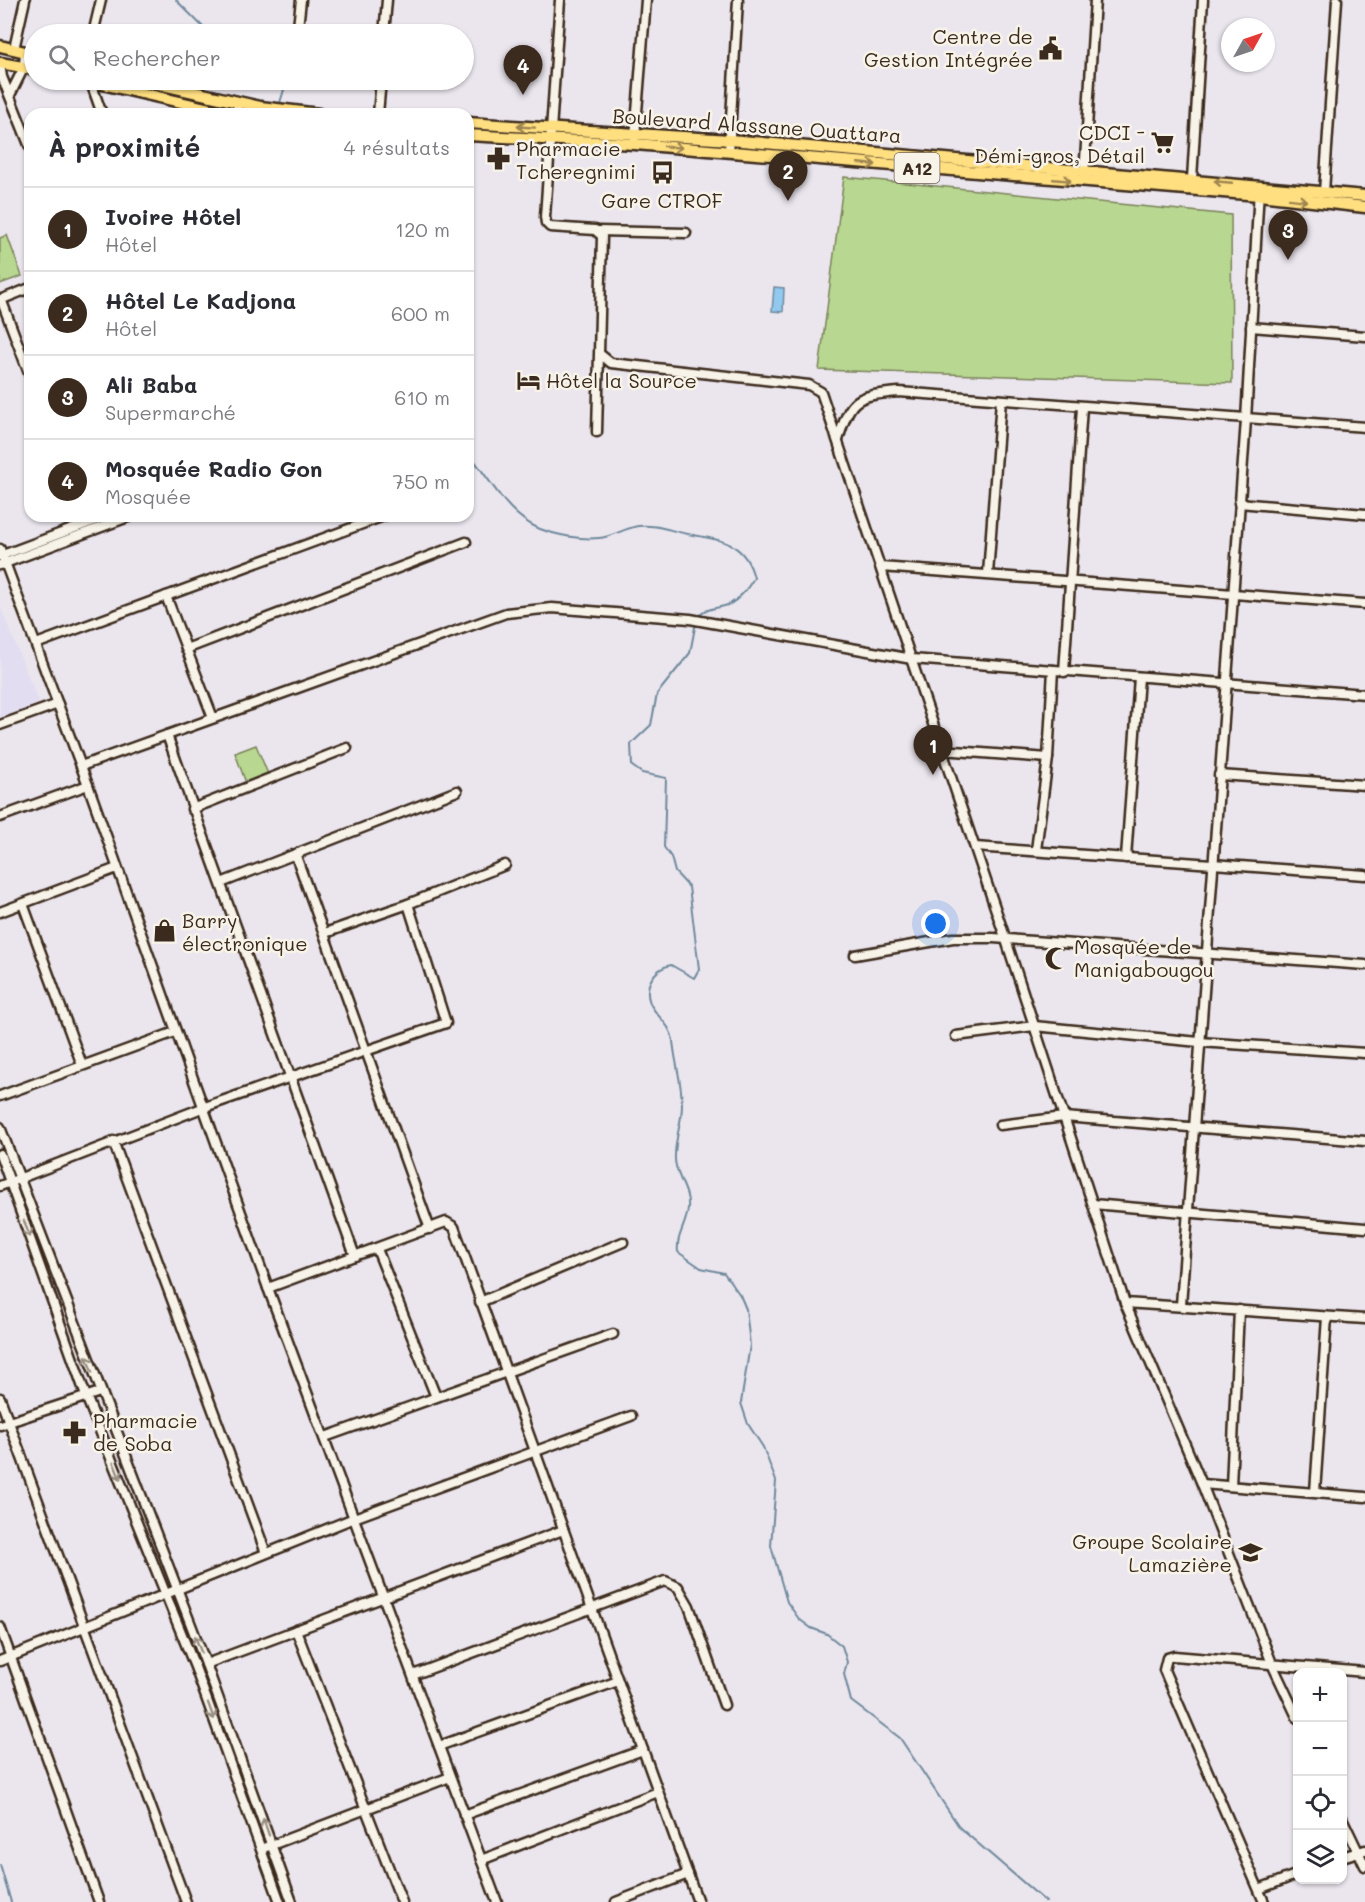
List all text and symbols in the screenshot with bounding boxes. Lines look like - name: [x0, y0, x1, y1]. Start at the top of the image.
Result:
- north arrow: [1221, 18, 1275, 72]
- place label: Centre de Gestion Intégrée: [864, 23, 1033, 72]
- search box: [24, 24, 474, 90]
- public building icon: Centre de Gestion Intégrée: [1038, 35, 1064, 61]
- icon: search: [45, 41, 78, 74]
- text: Rechercher: [93, 43, 221, 72]
- pin: 4: [504, 46, 542, 95]
- street label: Boulevard Alassane Ouattara: [612, 102, 902, 148]
- place label: CDCI - Démi-gros, Détail: [974, 119, 1145, 168]
- one-way arrow: [517, 121, 537, 132]
- text: À proximité: [48, 130, 200, 164]
- supermarket icon: CDCI - Démi-gros, Détail: [1150, 130, 1176, 156]
- text: 4 résultats: [344, 134, 450, 160]
- place label: Pharmacie Tcheregnimi: [516, 135, 636, 184]
- one-way arrow: [663, 142, 683, 153]
- pharmacy icon: Pharmacie Tcheregnimi: [485, 146, 511, 172]
- pin: 2: [768, 152, 808, 201]
- road number: A12: [894, 153, 940, 183]
- one-way arrow: [857, 159, 877, 170]
- bus stop icon: Gare CTROF: [649, 160, 675, 186]
- one-way arrow: [1051, 175, 1071, 186]
- one-way arrow: [1214, 176, 1234, 187]
- place label: Gare CTROF: [601, 187, 723, 213]
- one-way arrow: [1287, 195, 1307, 206]
- text: Ivoire Hôtel: [105, 202, 241, 231]
- pin: 3: [1268, 210, 1308, 260]
- text: 1: [63, 216, 72, 242]
- text: 120 m: [395, 216, 450, 242]
- text: Hôtel: [105, 231, 157, 257]
- text: Hôtel Le Kadjona: [105, 286, 296, 315]
- text: 2: [62, 300, 73, 326]
- text: 600 m: [391, 300, 450, 326]
- text: Hôtel: [105, 315, 157, 341]
- hotel icon: Hôtel la Source: [515, 367, 541, 393]
- place label: Hôtel la Source: [546, 367, 697, 393]
- text: Ali Baba: [105, 370, 197, 399]
- text: 3: [62, 384, 74, 410]
- text: 610 m: [394, 384, 450, 410]
- text: Supermarché: [105, 399, 236, 425]
- text: Mosquée Radio Gon: [105, 454, 322, 483]
- text: 4: [61, 468, 74, 494]
- text: 750 m: [393, 468, 450, 494]
- text: Mosquée: [105, 483, 191, 509]
- pin: 1: [914, 726, 952, 775]
- place label: Barry électronique: [182, 907, 308, 956]
- your location: [921, 909, 950, 938]
- shop icon: Barry électronique: [151, 918, 177, 944]
- place label: Mosquée de Manigabougou: [1074, 933, 1214, 982]
- mosque icon: Mosquée de Manigabougou: [1043, 945, 1069, 971]
- one-way arrow: [22, 1219, 33, 1238]
- one-way arrow: [83, 1356, 94, 1374]
- place label: Pharmacie de Soba: [93, 1407, 198, 1456]
- pharmacy icon: Pharmacie de Soba: [62, 1419, 88, 1445]
- one-way arrow: [112, 1461, 123, 1480]
- place label: Groupe Scolaire Lamazière: [1072, 1528, 1232, 1577]
- school or university icon: Groupe Scolaire Lamazière: [1237, 1540, 1263, 1566]
- one-way arrow: [192, 1635, 203, 1654]
- map controls: [1293, 1668, 1347, 1884]
- button: +: [1293, 1668, 1347, 1722]
- one-way arrow: [206, 1701, 217, 1720]
- button: −: [1293, 1722, 1347, 1776]
- button: locate: [1293, 1776, 1347, 1830]
- one-way arrow: [259, 1818, 270, 1837]
- button: layers: [1293, 1830, 1347, 1884]

